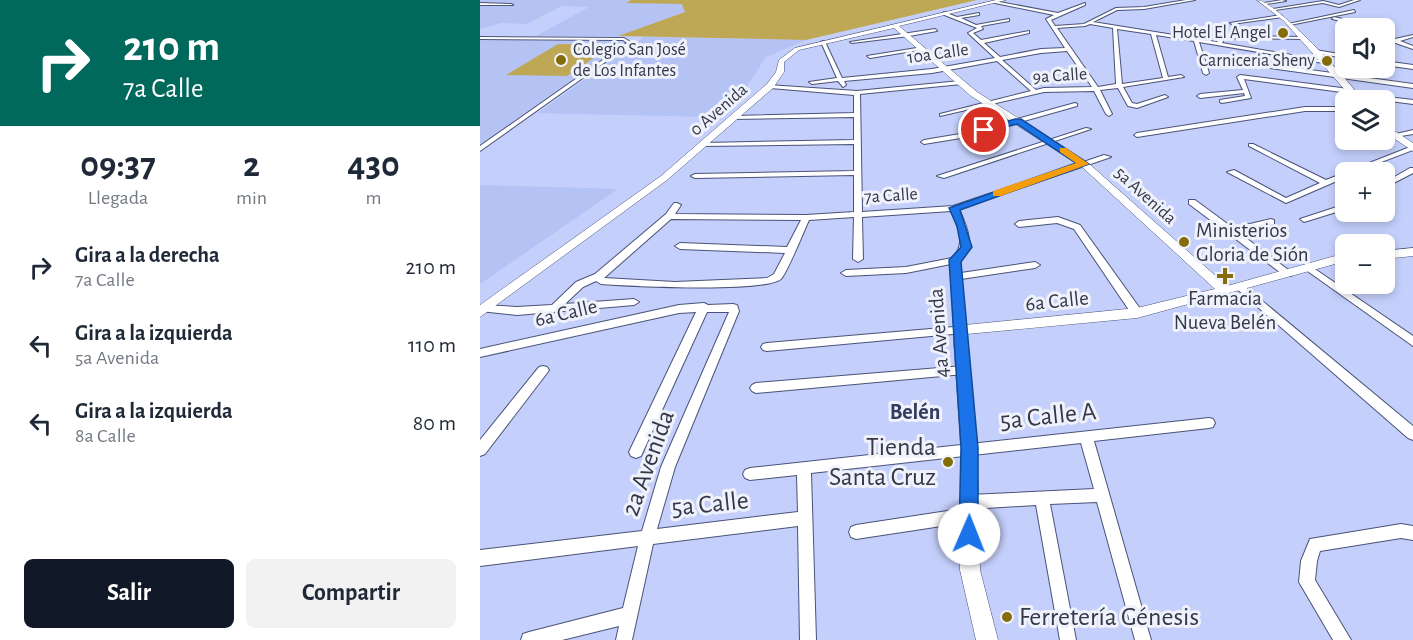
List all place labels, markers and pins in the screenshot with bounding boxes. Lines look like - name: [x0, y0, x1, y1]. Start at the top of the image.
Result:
- place label: Hotel El Angel: [1172, 24, 1271, 42]
- marker: Hotel El Angel: [1276, 26, 1290, 40]
- place label: Colegio San José de Los Infantes: [573, 41, 686, 80]
- place label: Carniceria Sheny: [1199, 52, 1315, 70]
- marker: Colegio San José de Los Infantes: [554, 53, 568, 67]
- marker: Carniceria Sheny: [1320, 54, 1334, 68]
- pin: [958, 104, 1009, 155]
- place label: Ministerios Gloria de Sión: [1196, 220, 1309, 265]
- marker: Ministerios Gloria de Sión: [1177, 235, 1191, 249]
- marker: Farmacia Nueva Belén: [1218, 269, 1232, 283]
- place label: Farmacia Nueva Belén: [1174, 288, 1276, 333]
- place label: Tienda Santa Cruz: [829, 434, 936, 490]
- marker: Tienda Santa Cruz: [941, 455, 955, 469]
- place label: Ferretería Génesis: [1019, 604, 1199, 630]
- marker: Ferretería Génesis: [1000, 610, 1014, 624]

